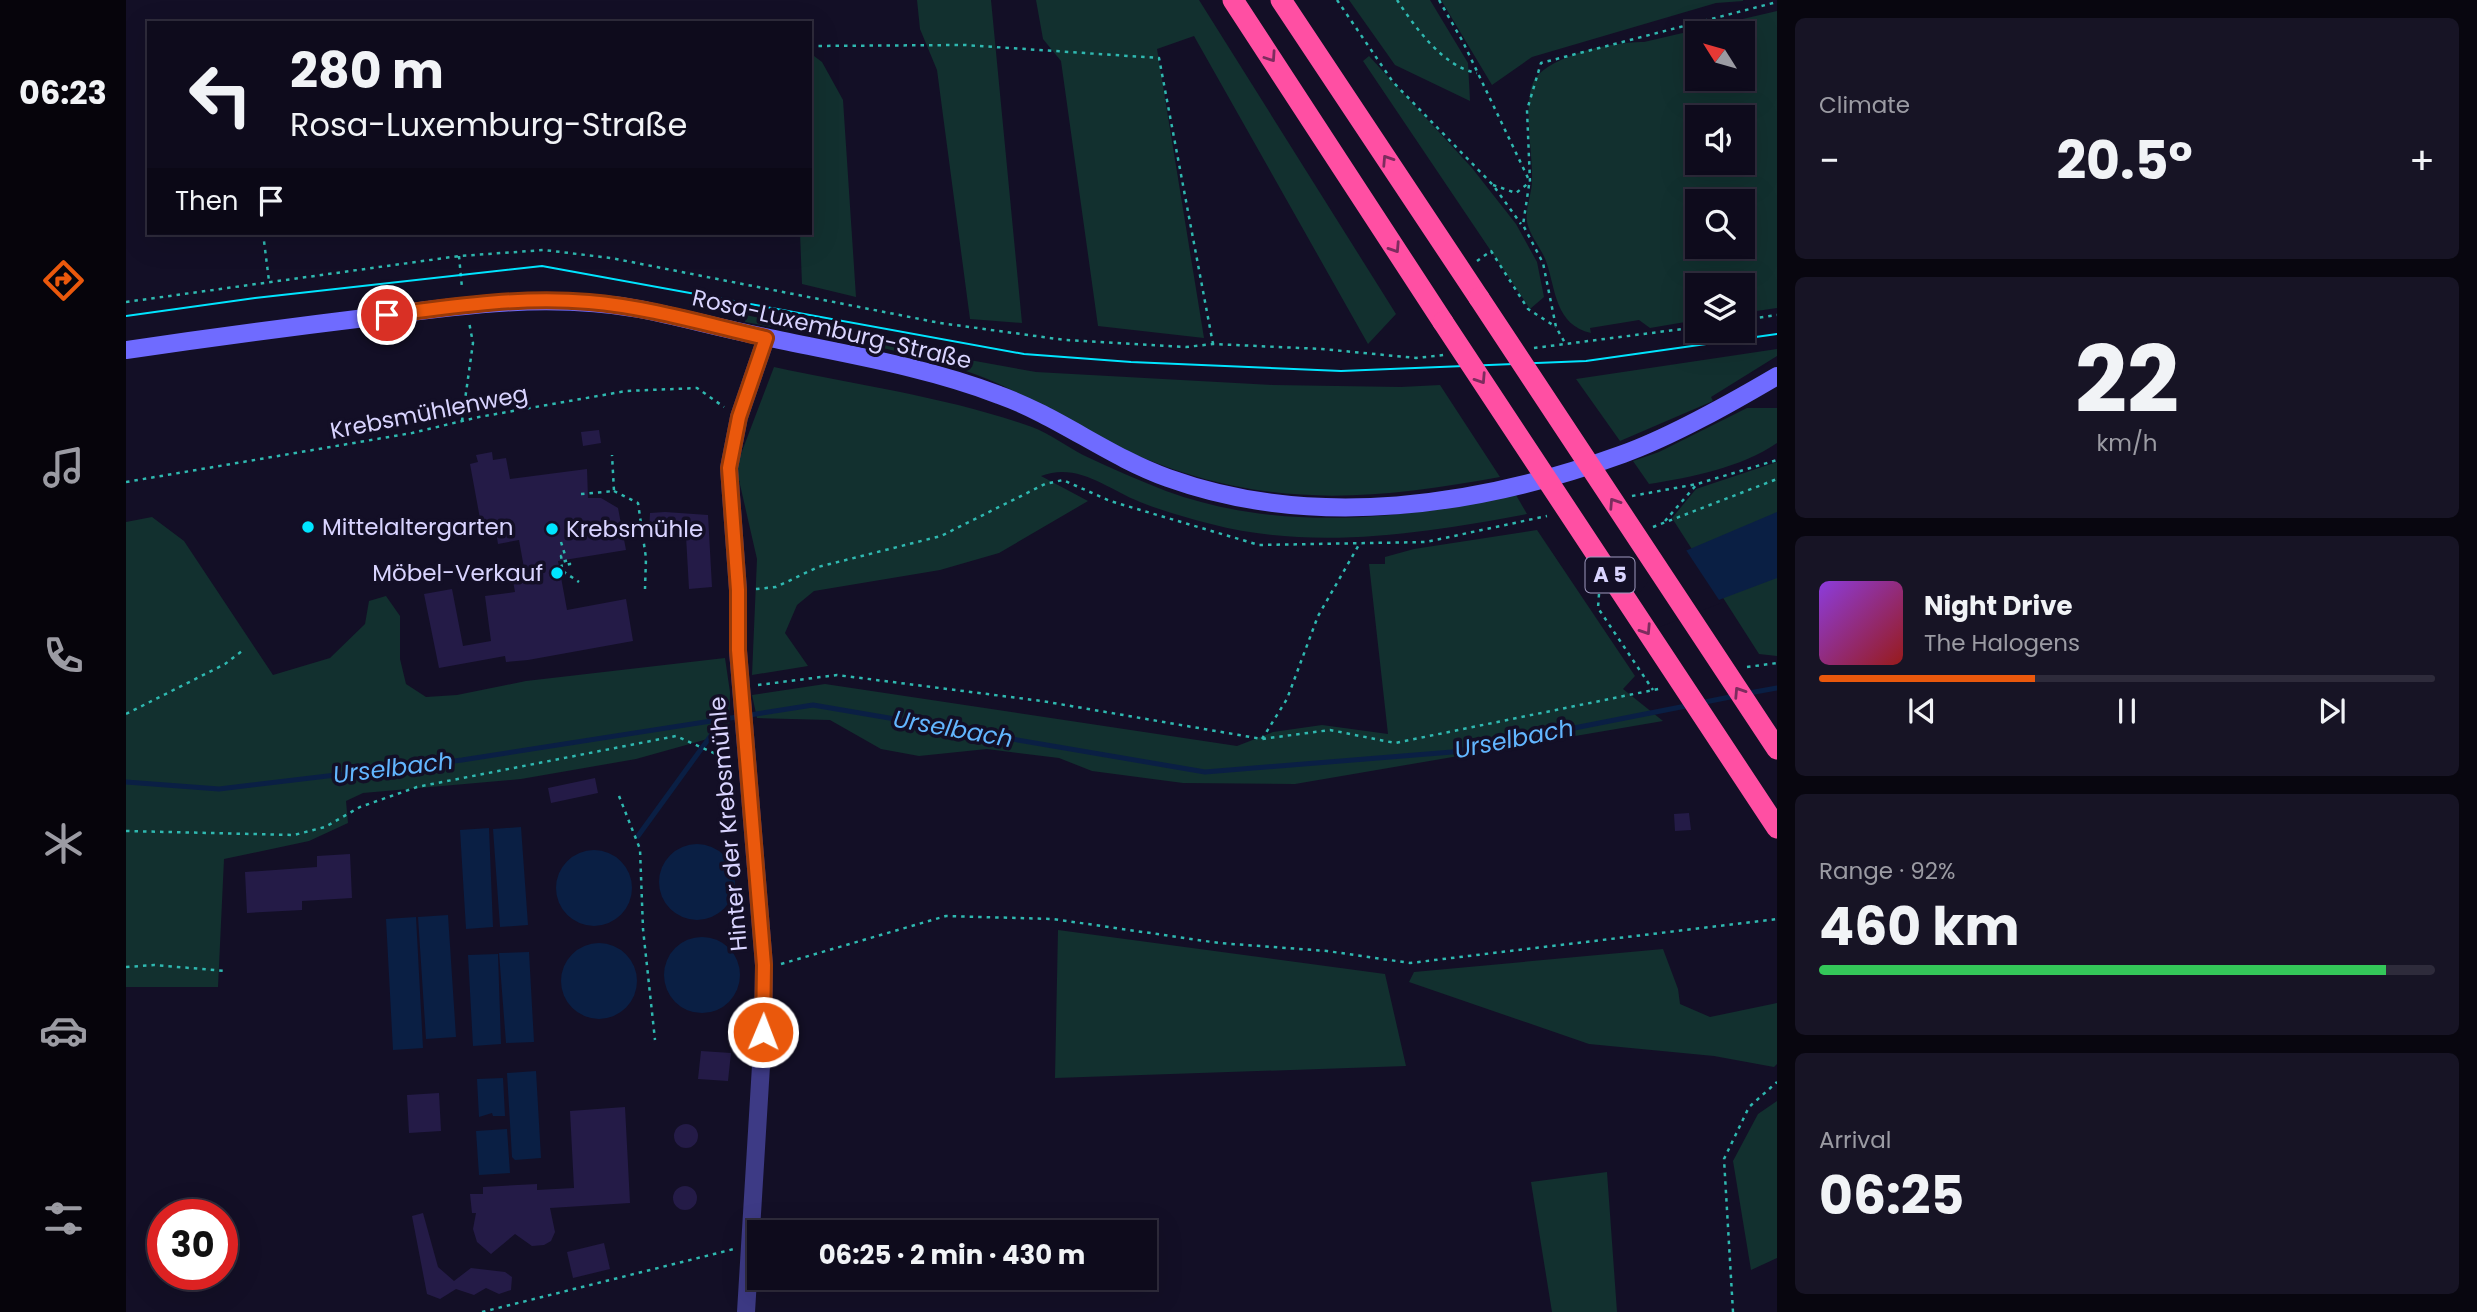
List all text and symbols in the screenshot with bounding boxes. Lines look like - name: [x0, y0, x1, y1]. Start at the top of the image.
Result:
- north arrow: [1685, 21, 1755, 91]
- map controls: [1685, 21, 1755, 343]
- text: 280 m: [290, 37, 444, 105]
- icon: left: [175, 49, 266, 140]
- one-way arrow: [1262, 49, 1275, 62]
- text: 06:23: [19, 70, 107, 115]
- text: Climate: [1819, 89, 1910, 121]
- text: Rosa-Luxemburg-Straße: [290, 102, 687, 147]
- button: sound: [1685, 105, 1755, 175]
- text: 20.5°: [2056, 124, 2193, 197]
- text: −: [1819, 134, 1840, 187]
- text: +: [2409, 134, 2435, 187]
- one-way arrow: [1382, 154, 1395, 167]
- icon: arrive: [252, 182, 290, 220]
- text: Then: [175, 183, 238, 219]
- button: search: [1685, 189, 1755, 259]
- one-way arrow: [1386, 240, 1399, 253]
- icon: directions: [39, 256, 88, 305]
- button: layers: [1685, 273, 1755, 343]
- street label: Rosa-Luxemburg-Straße: [689, 281, 975, 377]
- pin: [357, 285, 417, 345]
- icon: arrive: [368, 296, 406, 334]
- text: 22: [2075, 316, 2179, 444]
- one-way arrow: [1472, 371, 1485, 384]
- street label: Krebsmühlenweg: [327, 377, 531, 447]
- text: km/h: [2096, 427, 2158, 459]
- icon: music: [39, 443, 88, 492]
- one-way arrow: [1609, 497, 1622, 510]
- place label: Mittelaltergarten: [322, 511, 514, 543]
- place label: Krebsmühle: [566, 513, 703, 545]
- marker: Mittelaltergarten: [300, 519, 316, 535]
- marker: Krebsmühle: [544, 521, 560, 537]
- place label: Möbel-Verkauf: [372, 557, 543, 589]
- road number: A 5: [1586, 558, 1634, 592]
- marker: Möbel-Verkauf: [549, 565, 565, 581]
- text: Night Drive: [1924, 588, 2072, 624]
- one-way arrow: [1638, 623, 1651, 636]
- text: The Halogens: [1924, 627, 2080, 659]
- icon: phone: [39, 631, 88, 680]
- one-way arrow: [1735, 687, 1748, 700]
- icon: previous: [1903, 692, 1941, 730]
- icon: pause: [2108, 692, 2146, 730]
- icon: next: [2313, 692, 2351, 730]
- street label: Hinter der Krebsmühle: [701, 695, 755, 953]
- water label: Urselbach: [891, 702, 1015, 755]
- water label: Urselbach: [1451, 711, 1576, 766]
- water label: Urselbach: [331, 744, 455, 791]
- icon: climate: [39, 819, 88, 868]
- text: Range · 92%: [1819, 855, 1955, 887]
- text: 460 km: [1819, 890, 2019, 963]
- position arrow: [726, 995, 800, 1069]
- icon: car: [39, 1006, 88, 1055]
- text: Arrival: [1819, 1124, 1891, 1156]
- text: 06:25: [1819, 1159, 1964, 1232]
- icon: filters: [39, 1194, 88, 1243]
- speed limit sign: 30: [147, 1199, 238, 1290]
- text: 06:25 · 2 min · 430 m: [819, 1237, 1085, 1273]

